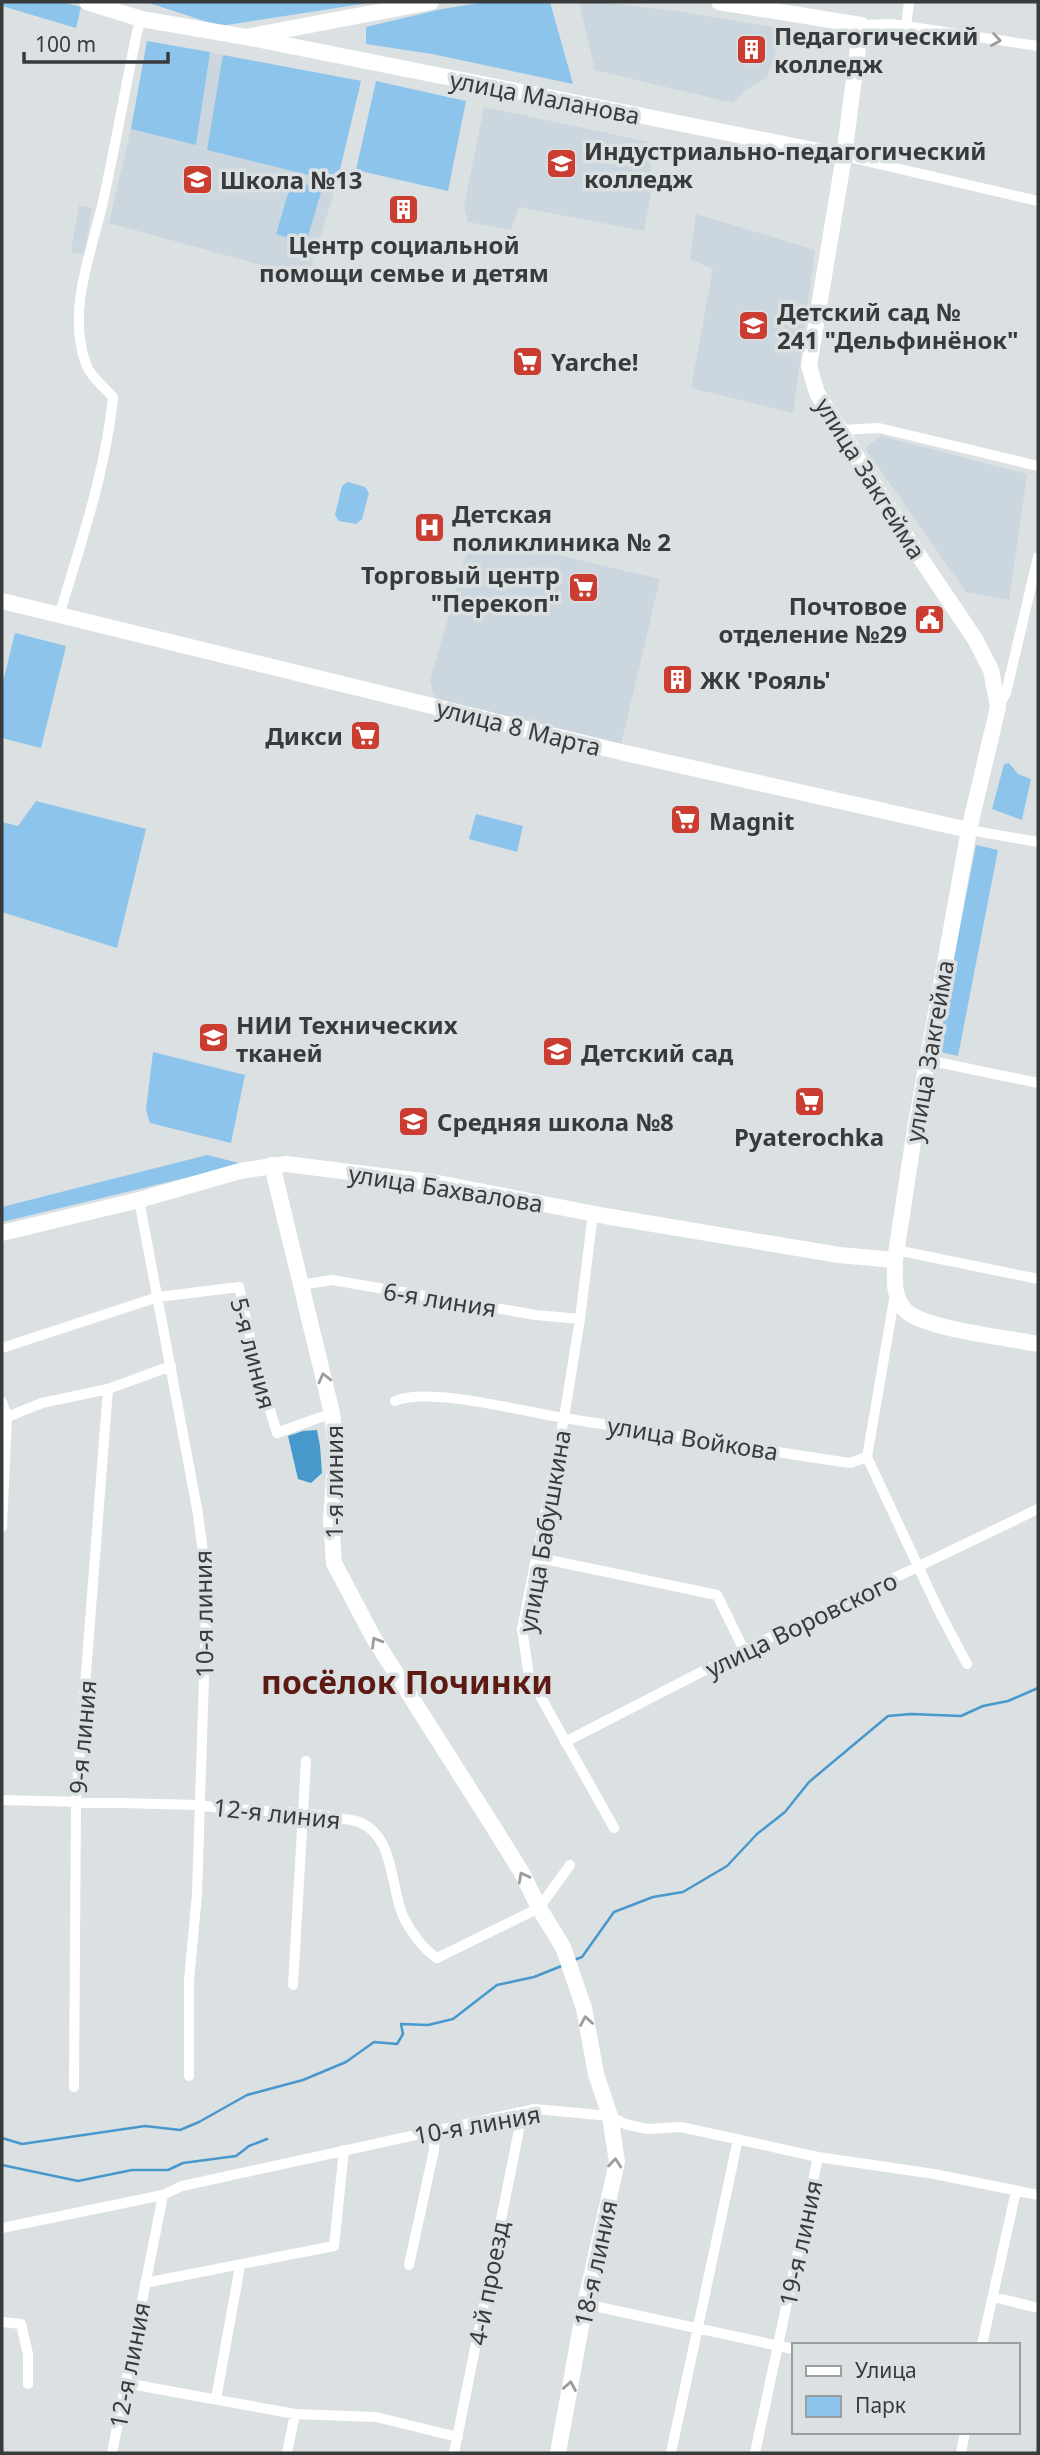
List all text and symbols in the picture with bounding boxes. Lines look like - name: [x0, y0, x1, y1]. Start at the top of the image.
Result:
- place label: Педагогический колледж: [774, 19, 978, 80]
- scale bar: [24, 21, 168, 65]
- text: 100 m: [35, 30, 96, 58]
- building icon: Педагогический колледж: [734, 32, 768, 66]
- one-way arrow: [990, 32, 1002, 47]
- street label: улица Маланова: [447, 62, 643, 132]
- place label: Индустриально-педагогический колледж: [584, 134, 987, 195]
- school or university icon: Индустриально-педагогический колледж: [544, 147, 578, 181]
- school or university icon: Школа №13: [180, 162, 214, 196]
- place label: Школа №13: [220, 163, 362, 196]
- building icon: Центр социальной помощи семье и детям: [387, 193, 421, 227]
- place label: Центр социальной помощи семье и детям: [259, 228, 549, 289]
- place label: Детский сад № 241 "Дельфинёнок": [777, 295, 1019, 356]
- school or university icon: Детский сад № 241 "Дельфинёнок": [737, 308, 771, 342]
- supermarket icon: Yarche!: [511, 344, 545, 378]
- place label: Yarche!: [551, 345, 639, 378]
- street label: улица Закгейма: [808, 391, 934, 565]
- place label: Детская поликлиника № 2: [452, 497, 671, 558]
- hospital icon: Детская поликлиника № 2: [412, 510, 446, 544]
- place label: Торговый центр "Перекоп": [361, 558, 560, 619]
- supermarket icon: Торговый центр "Перекоп": [566, 571, 600, 605]
- place label: Почтовое отделение №29: [719, 589, 907, 650]
- public building icon: Почтовое отделение №29: [913, 602, 947, 636]
- building icon: ЖК 'Рояль': [660, 662, 694, 696]
- place label: ЖК 'Рояль': [700, 663, 831, 696]
- street label: улица 8 Марта: [433, 691, 605, 763]
- supermarket icon: Дикси: [349, 718, 383, 752]
- place label: Дикси: [265, 719, 343, 752]
- supermarket icon: Magnit: [669, 803, 703, 837]
- place label: Magnit: [709, 804, 794, 837]
- street label: улица Закгейма: [897, 957, 961, 1145]
- place label: НИИ Технических тканей: [236, 1008, 458, 1069]
- school or university icon: НИИ Технических тканей: [196, 1021, 230, 1055]
- school or university icon: Детский сад: [541, 1035, 575, 1069]
- place label: Детский сад: [581, 1036, 734, 1069]
- supermarket icon: Pyaterochka: [792, 1085, 826, 1119]
- school or university icon: Средняя школа №8: [397, 1104, 431, 1138]
- place label: Средняя школа №8: [437, 1105, 674, 1138]
- place label: Pyaterochka: [734, 1120, 884, 1153]
- street label: улица Бахвалова: [347, 1156, 545, 1220]
- street label: 6-я линия: [381, 1274, 499, 1324]
- street label: 5-я линия: [223, 1294, 285, 1412]
- one-way arrow: [318, 1372, 332, 1384]
- street label: улица Войкова: [605, 1408, 781, 1468]
- street label: 1-я линия: [317, 1425, 350, 1539]
- street label: улица Бабушкина: [510, 1427, 578, 1635]
- street label: 10-я линия: [185, 1550, 221, 1678]
- street label: улица Воровского: [700, 1563, 902, 1685]
- one-way arrow: [372, 1637, 385, 1650]
- district label: посёлок Починки: [261, 1660, 553, 1703]
- street label: 9-я линия: [61, 1679, 103, 1795]
- street label: 12-я линия: [212, 1790, 342, 1836]
- one-way arrow: [518, 1871, 531, 1884]
- one-way arrow: [579, 2015, 594, 2027]
- street label: 10-я линия: [411, 2097, 543, 2151]
- one-way arrow: [607, 2157, 622, 2168]
- street label: 19-я линия: [771, 2177, 829, 2309]
- street label: 18-я линия: [566, 2197, 624, 2329]
- street label: 4-й проезд: [460, 2218, 516, 2348]
- street label: 12-я линия: [101, 2299, 157, 2431]
- legend: [792, 2343, 1019, 2434]
- text: Улица: [855, 2356, 917, 2384]
- one-way arrow: [562, 2380, 577, 2392]
- text: Парк: [855, 2391, 906, 2419]

